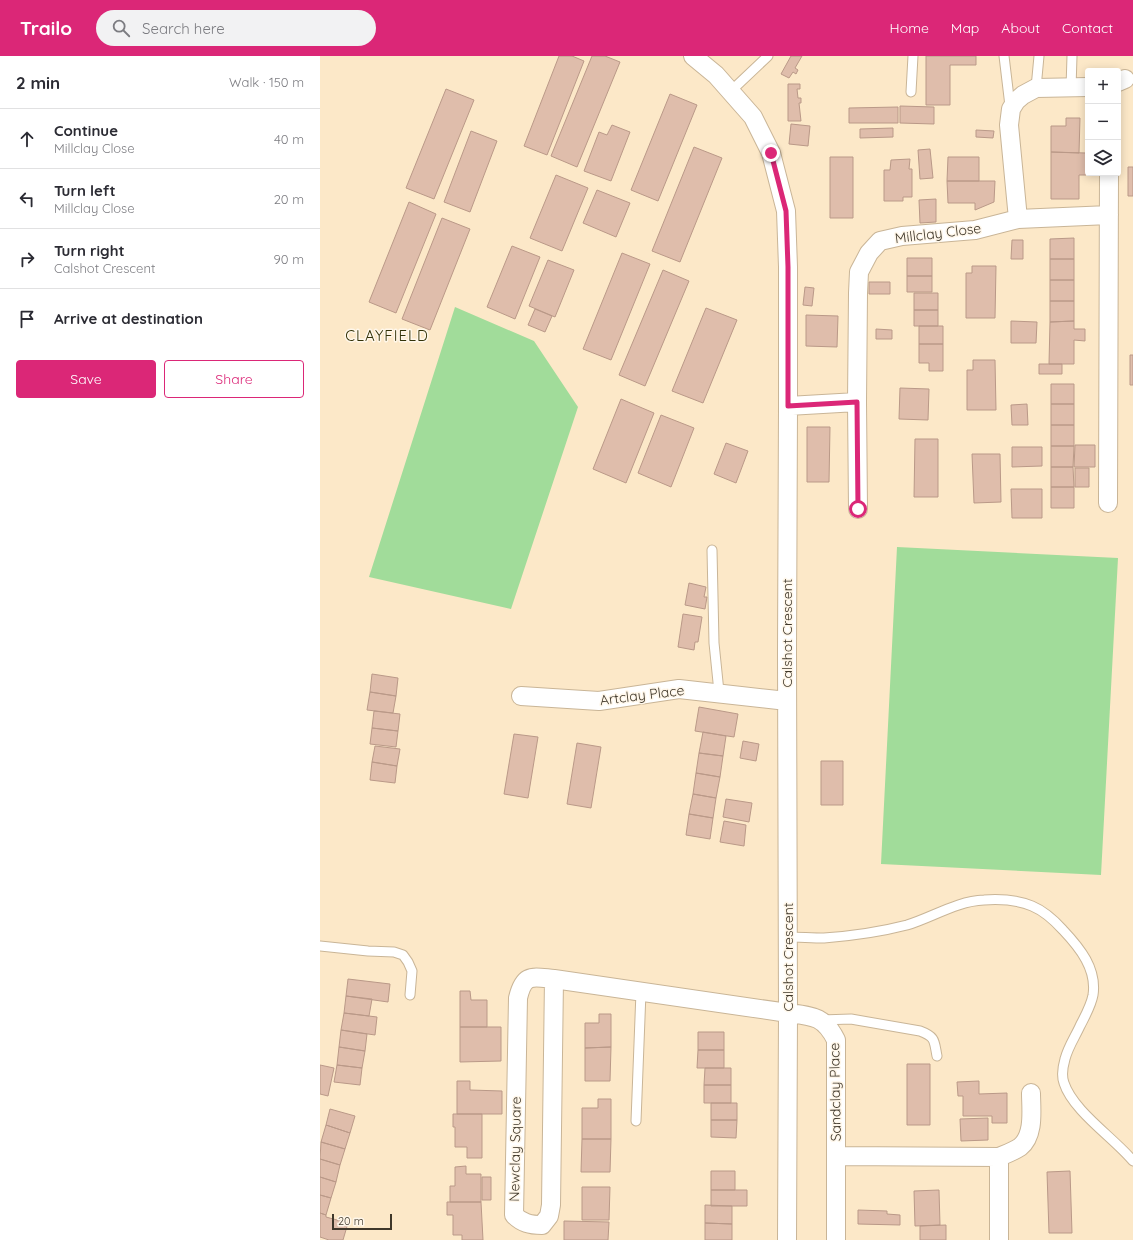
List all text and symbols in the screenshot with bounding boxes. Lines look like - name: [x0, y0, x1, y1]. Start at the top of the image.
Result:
- search box: [96, 10, 376, 46]
- text: Trailo: [20, 16, 72, 40]
- icon: search: [110, 17, 132, 39]
- text: Search here: [142, 19, 225, 38]
- text: Home: [890, 19, 929, 37]
- text: Map: [951, 19, 979, 37]
- text: About: [1001, 19, 1040, 37]
- text: Contact: [1062, 19, 1113, 37]
- map controls: [1085, 68, 1121, 176]
- button: +: [1085, 68, 1121, 104]
- text: 2 min: [16, 72, 60, 93]
- text: Walk · 150 m: [229, 74, 304, 90]
- button: −: [1085, 104, 1121, 140]
- text: Continue: [54, 121, 118, 140]
- icon: ahead: [16, 128, 38, 150]
- text: 40 m: [274, 131, 304, 147]
- text: Millclay Close: [54, 140, 135, 156]
- button: layers: [1085, 140, 1121, 176]
- route end: [762, 144, 780, 162]
- text: Turn left: [54, 181, 116, 200]
- icon: left: [16, 188, 38, 210]
- text: 20 m: [274, 191, 304, 207]
- text: Millclay Close: [54, 200, 135, 216]
- street label: Millclay Close: [894, 219, 982, 247]
- text: Turn right: [54, 241, 125, 260]
- icon: right: [16, 248, 38, 270]
- text: 90 m: [274, 251, 304, 267]
- text: Calshot Crescent: [54, 260, 155, 276]
- icon: arrive: [16, 308, 38, 330]
- text: Arrive at destination: [54, 309, 203, 328]
- district label: CLAYFIELD: [345, 326, 429, 345]
- button: Save: [16, 360, 156, 398]
- button: Share: [164, 360, 304, 398]
- route start: [849, 500, 867, 518]
- street label: Calshot Crescent: [778, 578, 796, 688]
- street label: Artclay Place: [599, 681, 685, 709]
- street label: Calshot Crescent: [779, 902, 797, 1012]
- street label: Sandclay Place: [825, 1042, 845, 1142]
- street label: Newclay Square: [505, 1096, 525, 1202]
- scale bar: [332, 1212, 392, 1231]
- text: 20 m: [338, 1214, 364, 1228]

